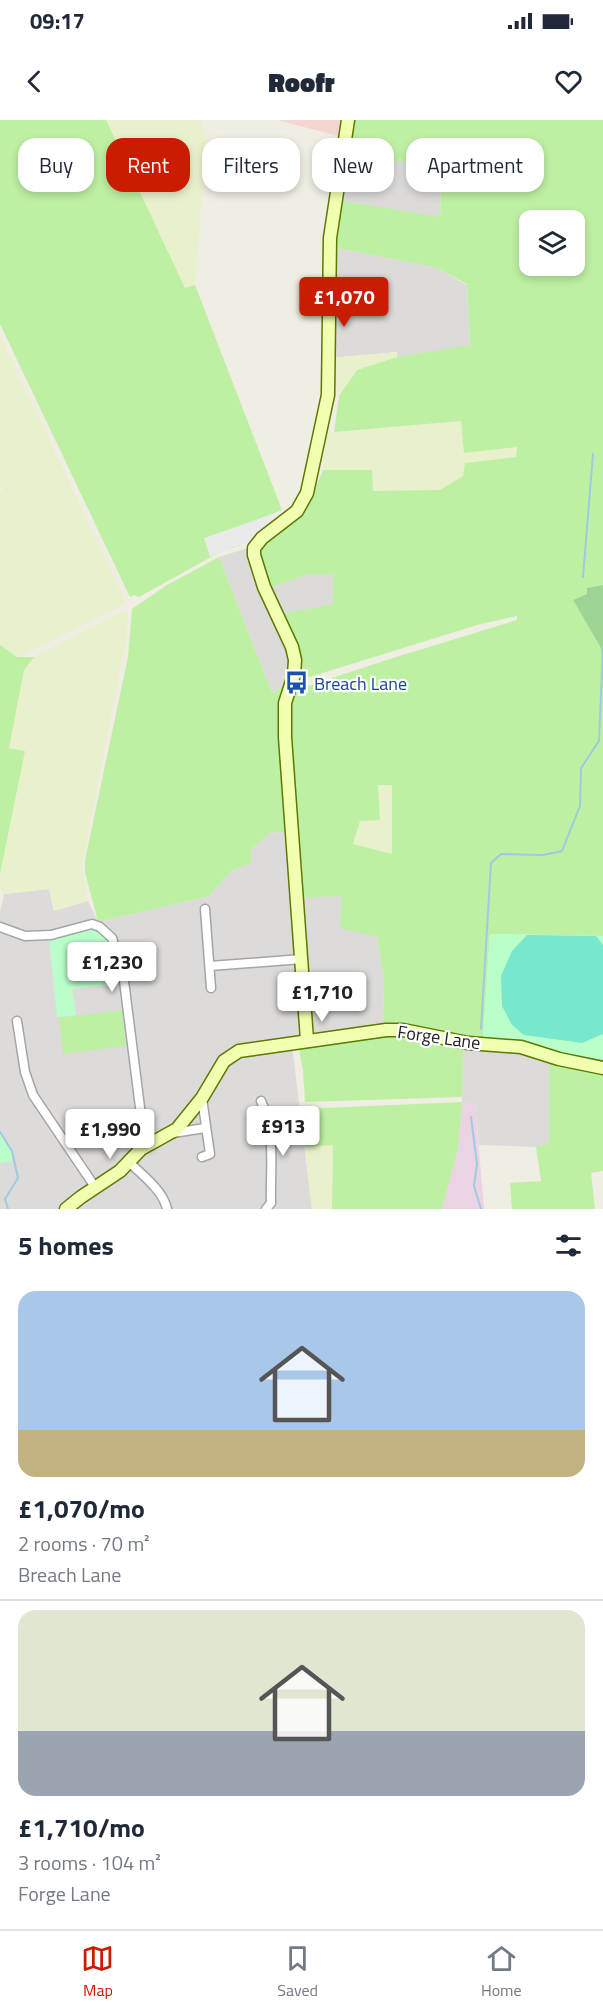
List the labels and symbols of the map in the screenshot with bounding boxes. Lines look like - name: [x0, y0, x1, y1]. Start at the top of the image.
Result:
- pin: £1,070: [295, 277, 393, 328]
- bus stop icon: Breach Lane: [283, 670, 309, 696]
- place label: Breach Lane: [314, 670, 407, 697]
- pin: £1,230: [63, 942, 161, 993]
- pin: £1,710: [273, 972, 371, 1023]
- street label: Forge Lane: [396, 1018, 482, 1056]
- pin: £913: [247, 1106, 319, 1157]
- pin: £1,990: [61, 1109, 159, 1160]

